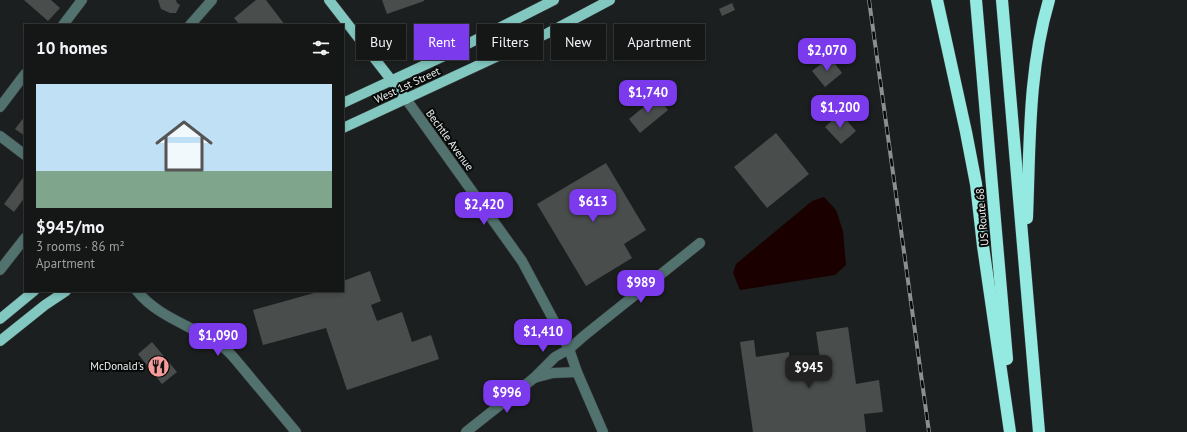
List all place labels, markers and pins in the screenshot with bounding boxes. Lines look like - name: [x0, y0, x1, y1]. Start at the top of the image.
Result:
- pin: $2,070: [794, 38, 860, 72]
- pin: $1,740: [615, 80, 681, 114]
- pin: $1,200: [807, 95, 873, 129]
- pin: $613: [569, 189, 617, 223]
- pin: $2,420: [451, 192, 517, 226]
- pin: $989: [617, 270, 665, 304]
- pin: $1,410: [510, 319, 576, 353]
- pin: $1,090: [185, 323, 251, 357]
- restaurant icon: McDonald's: [146, 353, 172, 379]
- pin: $945: [785, 355, 833, 389]
- place label: McDonald's: [90, 359, 144, 373]
- pin: $996: [483, 380, 531, 414]

